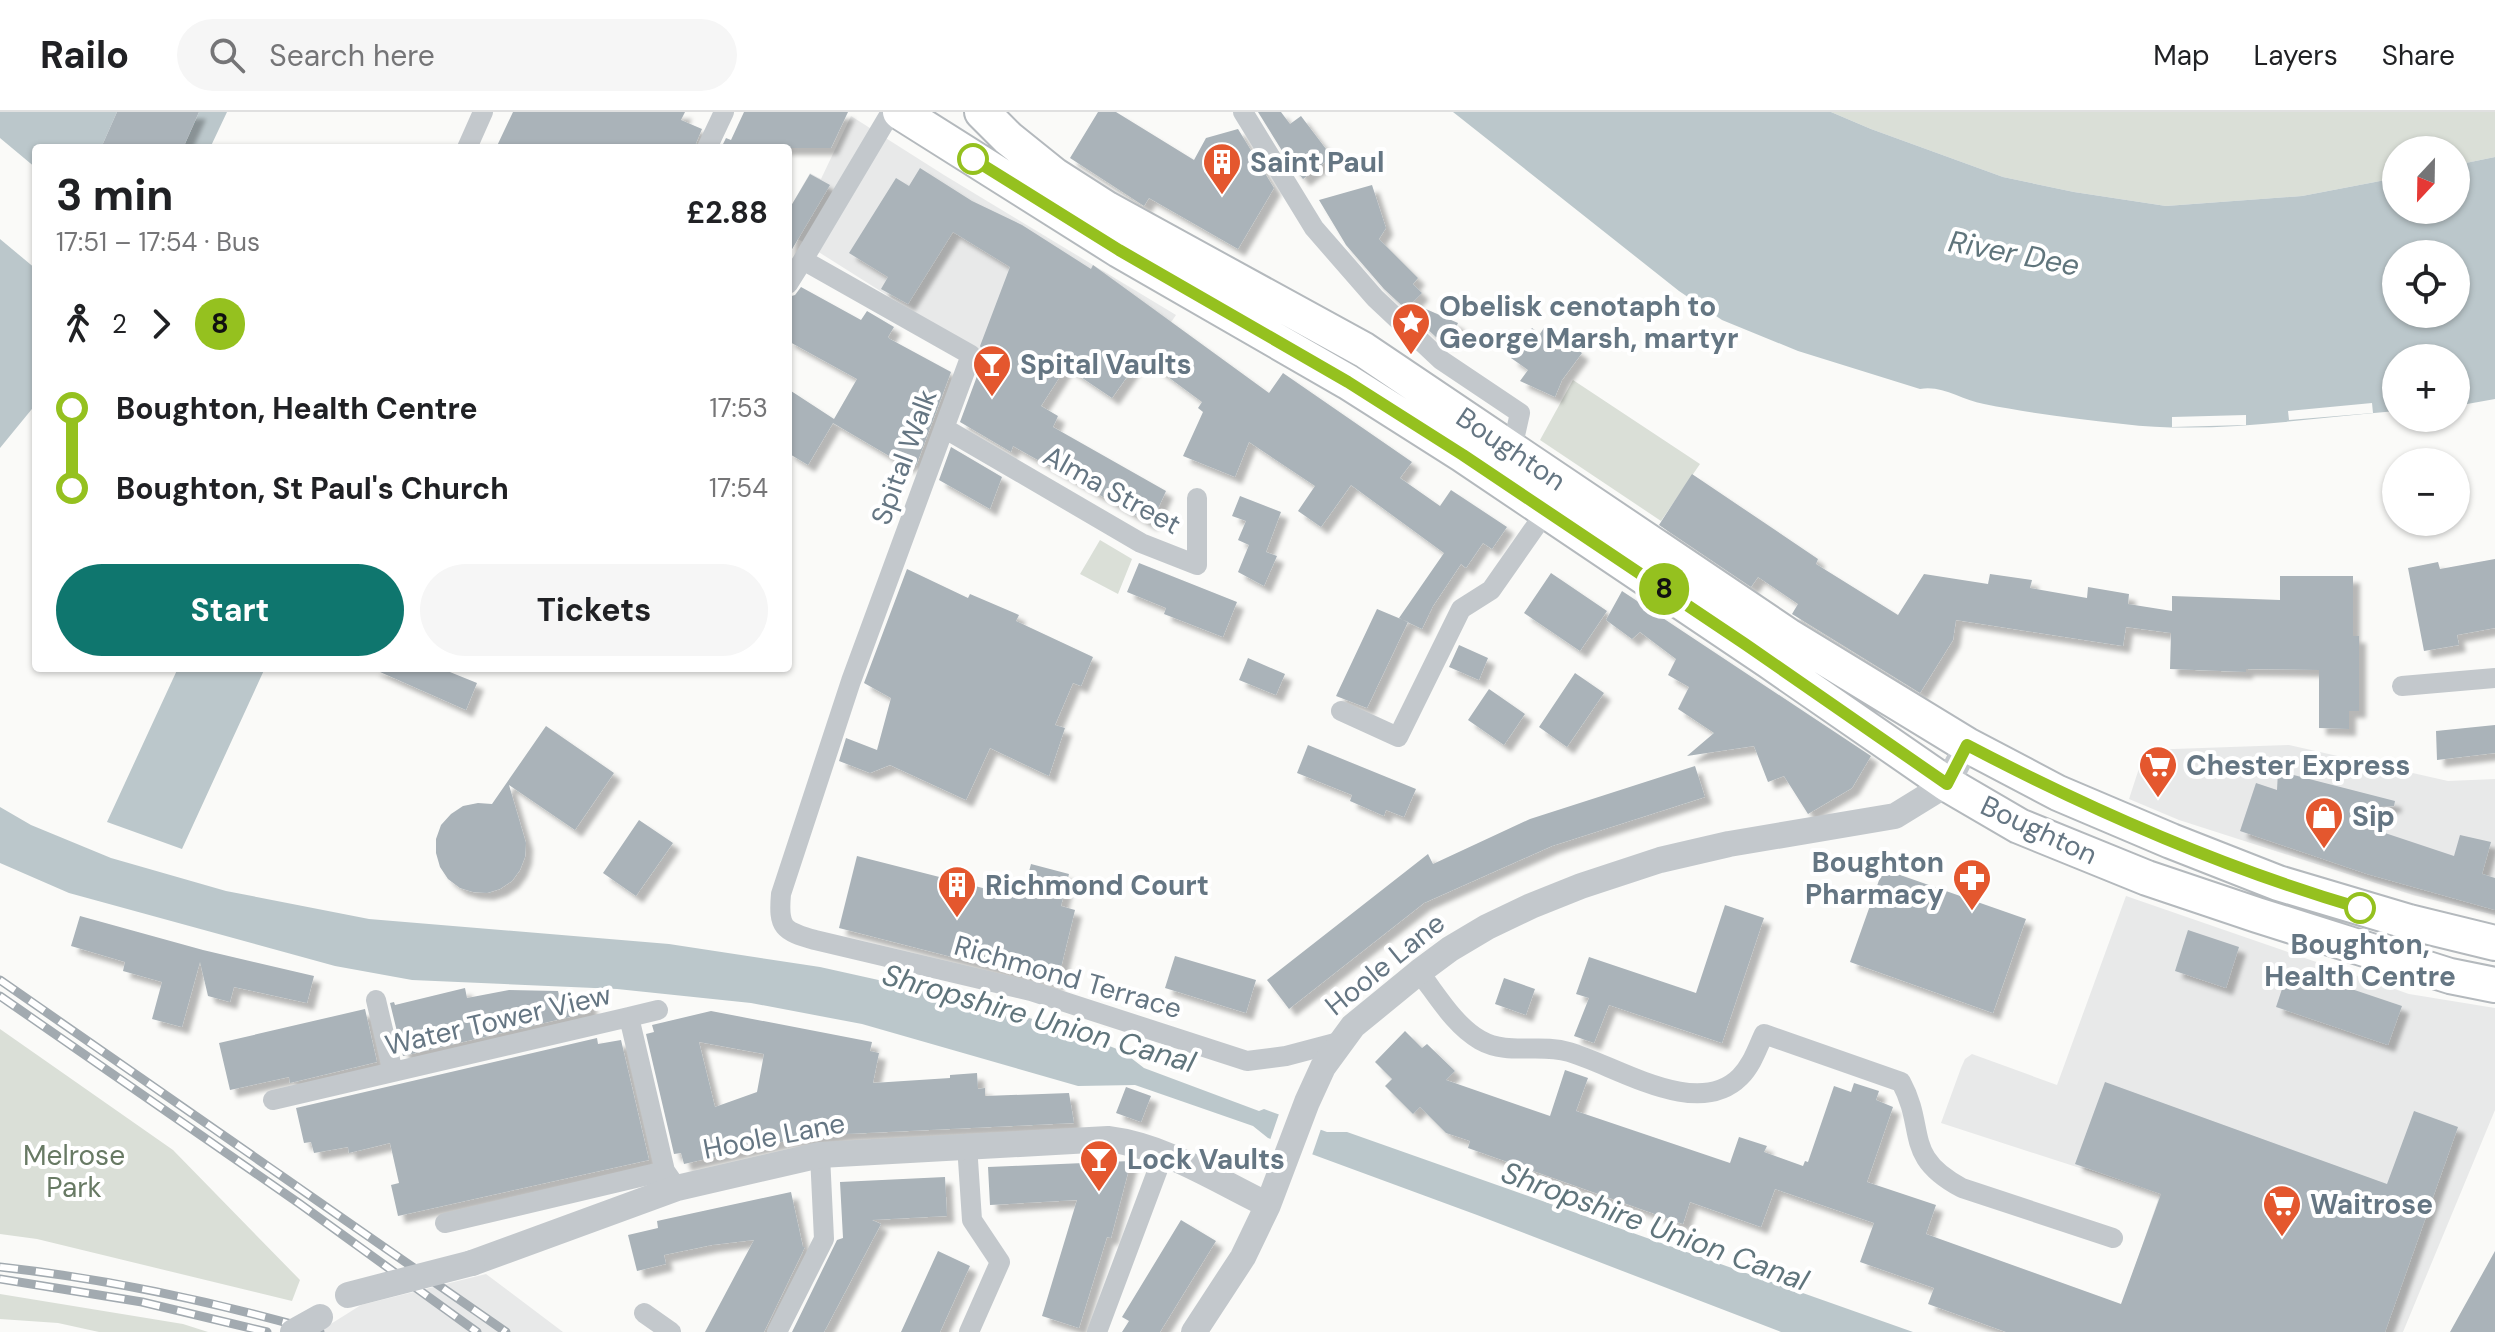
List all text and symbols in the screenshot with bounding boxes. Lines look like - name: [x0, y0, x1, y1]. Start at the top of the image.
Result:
- search box: [177, 19, 737, 91]
- text: Railo: [40, 30, 129, 80]
- icon: search: [205, 33, 249, 77]
- text: Search here: [269, 36, 435, 75]
- text: Map: [2153, 37, 2210, 74]
- text: Layers: [2254, 37, 2338, 74]
- text: Share: [2382, 37, 2455, 74]
- north arrow: [2382, 136, 2470, 224]
- map controls: [2382, 136, 2470, 536]
- building icon: Saint Paul: [1201, 141, 1243, 196]
- unlabelled marker: [958, 144, 988, 174]
- place label: Saint Paul: [1250, 144, 1384, 181]
- text: 3 min: [56, 166, 173, 224]
- text: £2.88: [686, 193, 768, 232]
- water label: River Dee: [1945, 221, 2083, 285]
- text: 17:51 – 17:54 · Bus: [56, 225, 260, 259]
- button: locate: [2382, 240, 2470, 328]
- place label: Obelisk cenotaph to George Marsh, martyr: [1439, 288, 1738, 357]
- place icon: Obelisk cenotaph to George Marsh, martyr: [1390, 301, 1432, 356]
- icon: walk: [56, 302, 100, 346]
- icon: forward: [139, 302, 183, 346]
- text: 8: [211, 305, 229, 342]
- text: 2: [112, 307, 127, 341]
- bar icon: Spital Vaults: [971, 343, 1013, 398]
- button: +: [2382, 344, 2470, 432]
- place label: Spital Vaults: [1020, 346, 1192, 383]
- street label: Spital Walk: [862, 384, 946, 530]
- text: Boughton, Health Centre: [116, 389, 478, 428]
- text: 17:53: [710, 391, 768, 425]
- street label: Boughton: [1449, 399, 1573, 499]
- street label: Alma Street: [1037, 437, 1187, 543]
- button: −: [2382, 448, 2470, 536]
- text: Boughton, St Paul's Church: [116, 469, 509, 508]
- text: 17:54: [709, 471, 768, 505]
- line badge: 8: [1638, 563, 1690, 615]
- button: Start: [56, 564, 404, 656]
- button: Tickets: [420, 564, 768, 656]
- text: 8: [1655, 570, 1673, 607]
- supermarket icon: Chester Express: [2137, 744, 2179, 799]
- place label: Chester Express: [2186, 747, 2411, 784]
- street label: Boughton: [1975, 787, 2103, 873]
- shop icon: Sip: [2303, 795, 2345, 850]
- place label: Sip: [2352, 798, 2395, 835]
- place label: Boughton Pharmacy: [1805, 844, 1944, 913]
- pharmacy icon: Boughton Pharmacy: [1951, 857, 1993, 912]
- building icon: Richmond Court: [936, 864, 978, 919]
- place label: Richmond Court: [985, 867, 1209, 904]
- marker: Boughton, Health Centre: [2345, 893, 2375, 923]
- street label: Hoole Lane: [1317, 904, 1453, 1024]
- place label: Boughton, Health Centre: [2264, 926, 2456, 995]
- street label: Richmond Terrace: [950, 927, 1186, 1027]
- water label: Shropshire Union Canal: [878, 955, 1201, 1082]
- street label: Water Tower View: [381, 976, 615, 1064]
- street label: Hoole Lane: [700, 1104, 848, 1168]
- park label: Melrose Park: [23, 1137, 125, 1206]
- bar icon: Lock Vaults: [1078, 1138, 1120, 1193]
- place label: Lock Vaults: [1127, 1141, 1285, 1178]
- water label: Shropshire Union Canal: [1496, 1152, 1815, 1300]
- supermarket icon: Waitrose: [2261, 1183, 2303, 1238]
- place label: Waitrose: [2310, 1186, 2433, 1223]

